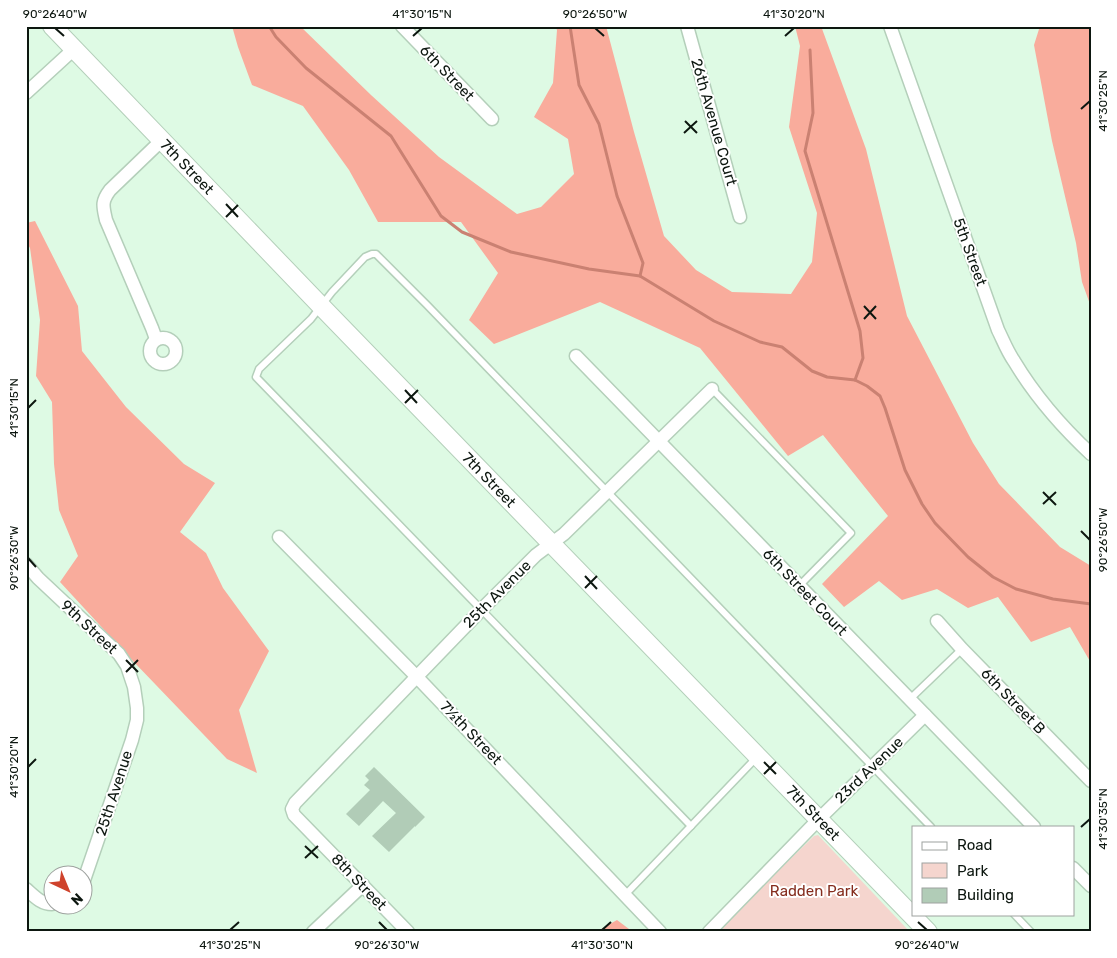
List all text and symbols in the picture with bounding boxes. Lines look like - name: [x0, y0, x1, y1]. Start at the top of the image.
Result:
- text: 90°26'40"W: [23, 7, 88, 21]
- text: 41°30'15"N: [392, 7, 452, 21]
- text: 90°26'50"W: [563, 7, 628, 21]
- text: 41°30'20"N: [763, 7, 825, 21]
- street label: 6th Street: [416, 41, 478, 105]
- street label: 26th Avenue Court: [687, 56, 741, 188]
- text: 41°30'25"N: [1096, 70, 1110, 132]
- street label: 7th Street: [156, 136, 218, 198]
- street label: 5th Street: [949, 216, 991, 289]
- text: 41°30'15"N: [7, 378, 21, 438]
- street label: 7th Street: [458, 449, 520, 511]
- text: 90°26'50"W: [1096, 507, 1110, 572]
- text: 90°26'30"W: [7, 525, 21, 590]
- street label: 6th Street Court: [759, 545, 851, 639]
- street label: 25th Avenue: [459, 556, 535, 632]
- street label: 9th Street: [57, 596, 121, 658]
- street label: 6th Street B: [977, 664, 1049, 738]
- street label: 7½th Street: [436, 697, 506, 769]
- street label: 23rd Avenue: [831, 733, 907, 807]
- text: 41°30'20"N: [7, 736, 21, 798]
- street label: 25th Avenue: [92, 748, 136, 838]
- street label: 7th Street: [782, 782, 844, 844]
- text: 41°30'35"N: [1096, 788, 1110, 850]
- legend: [912, 826, 1074, 916]
- text: Road: [957, 836, 993, 854]
- street label: 8th Street: [328, 850, 390, 914]
- text: Park: [957, 862, 988, 880]
- north arrow: [42, 866, 92, 916]
- park label: Radden Park: [770, 882, 858, 900]
- text: Building: [957, 886, 1014, 904]
- text: N: [67, 889, 86, 909]
- text: 41°30'25"N: [199, 938, 261, 952]
- text: 90°26'30"W: [355, 938, 420, 952]
- text: 41°30'30"N: [571, 938, 633, 952]
- text: 90°26'40"W: [895, 938, 960, 952]

